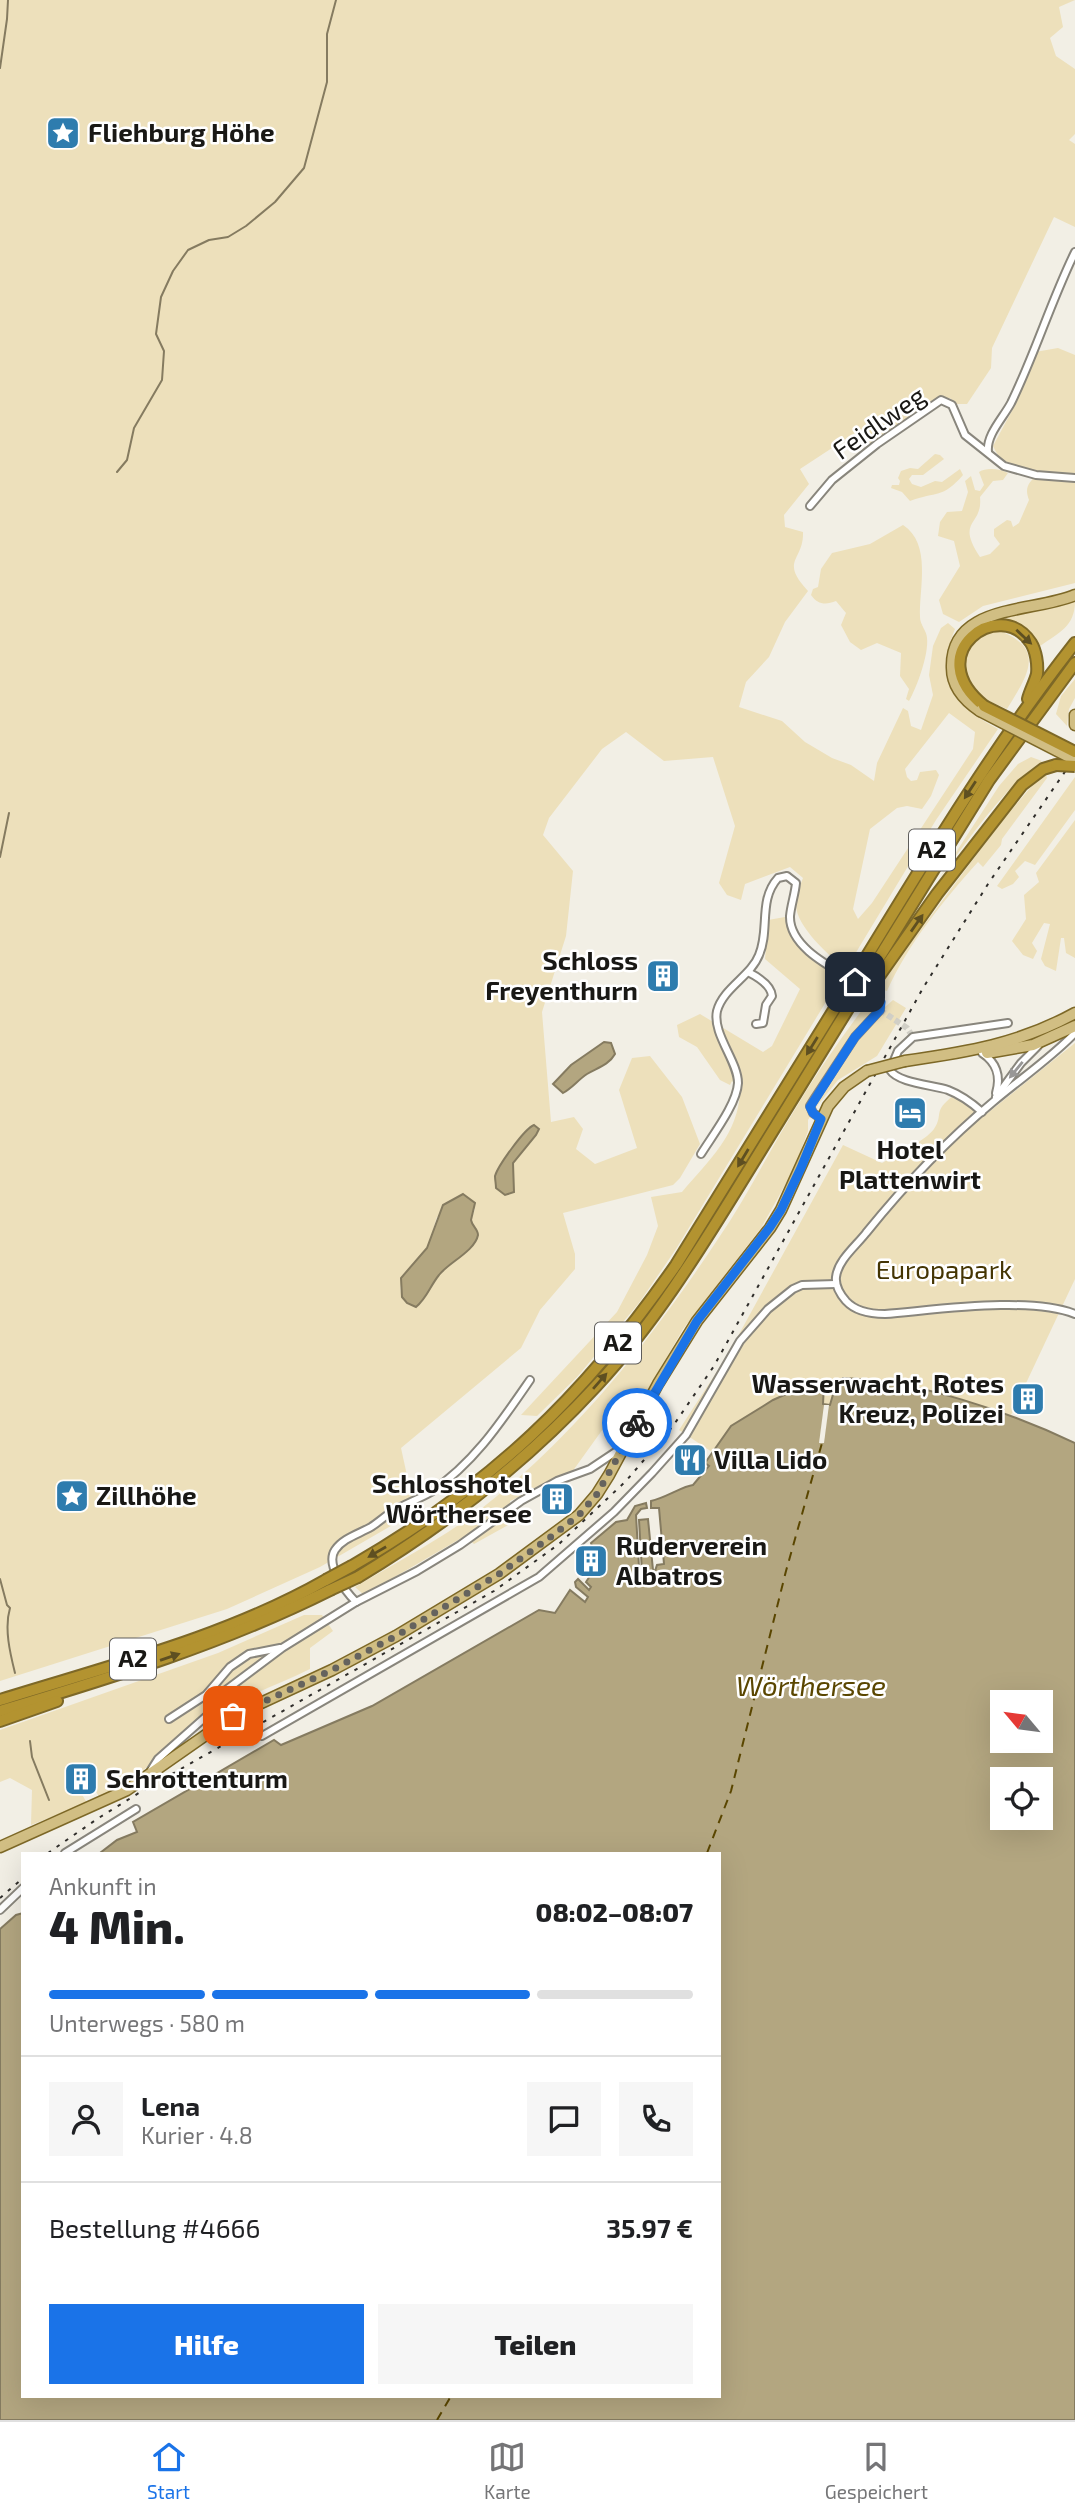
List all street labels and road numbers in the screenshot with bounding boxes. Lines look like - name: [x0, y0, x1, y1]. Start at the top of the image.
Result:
- street label: Feidlweg: [826, 379, 930, 465]
- road number: A2: [909, 830, 955, 870]
- road number: A2: [595, 1322, 641, 1364]
- road number: A2: [110, 1638, 156, 1680]

